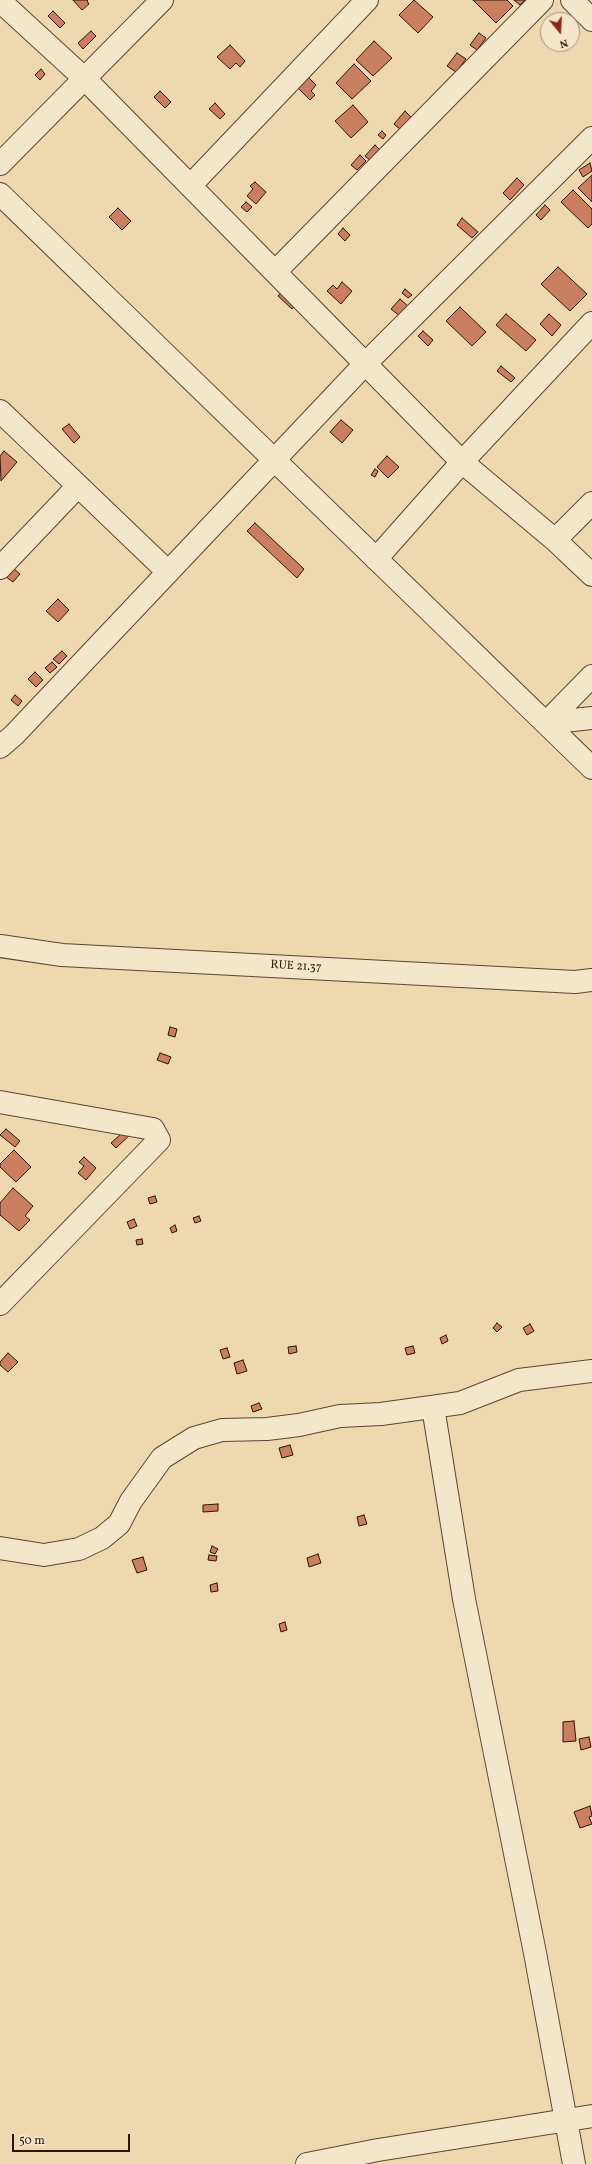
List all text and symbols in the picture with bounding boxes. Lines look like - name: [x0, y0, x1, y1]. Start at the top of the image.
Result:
- north arrow: [540, 12, 580, 52]
- text: N: [557, 35, 570, 51]
- street label: RUE 21.37: [270, 958, 322, 976]
- scale bar: [14, 2126, 132, 2152]
- text: 50 m: [19, 2133, 45, 2149]

